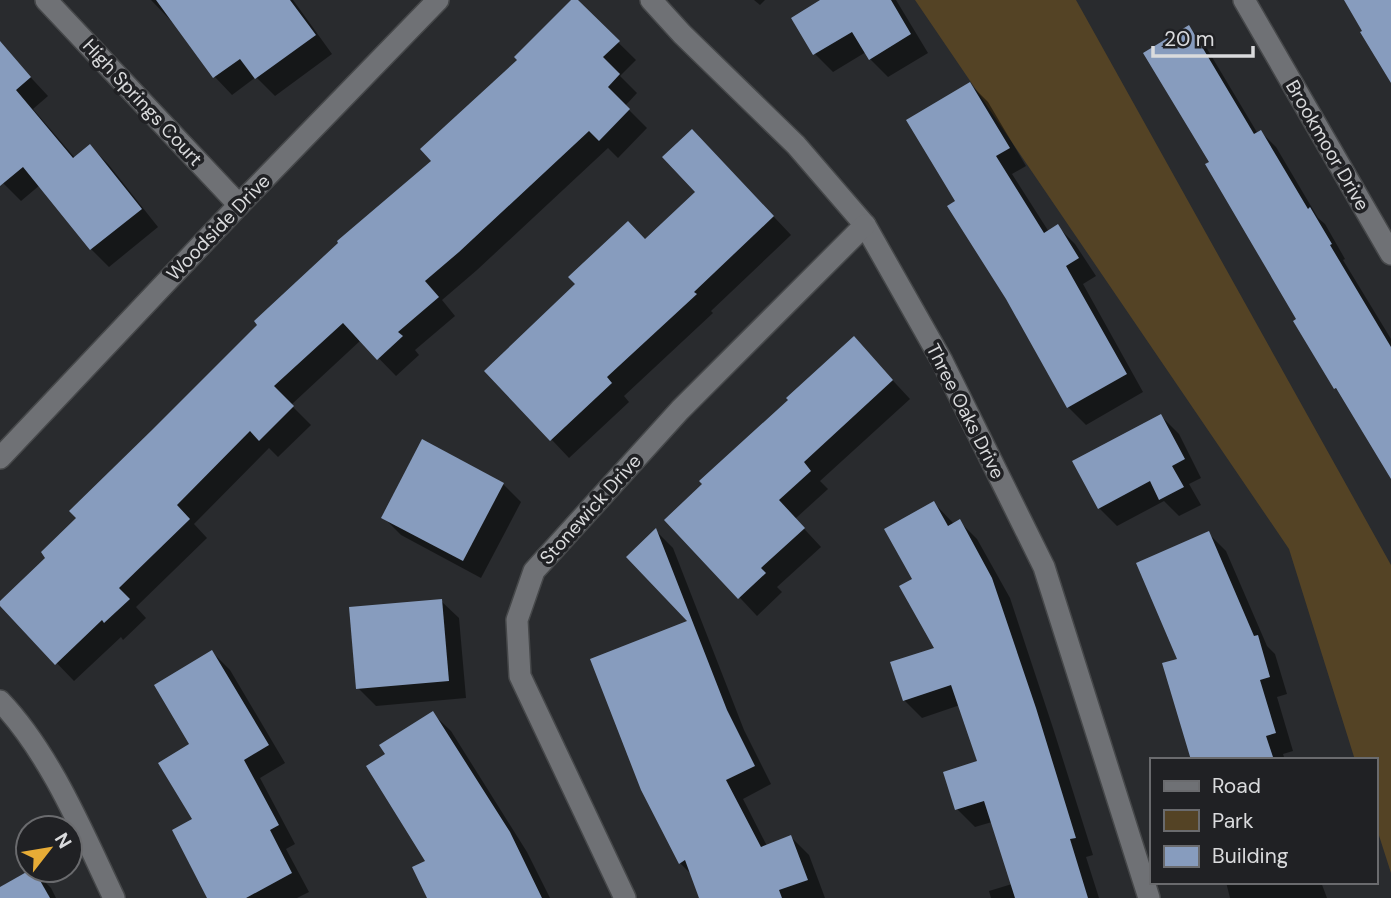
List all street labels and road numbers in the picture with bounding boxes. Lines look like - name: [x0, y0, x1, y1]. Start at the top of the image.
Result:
- street label: High Springs Court: [77, 33, 208, 171]
- street label: Brookmoor Drive: [1280, 75, 1375, 215]
- street label: Woodside Drive: [161, 169, 276, 286]
- street label: Three Oaks Drive: [921, 339, 1010, 483]
- street label: Stonewick Drive: [534, 449, 647, 570]

